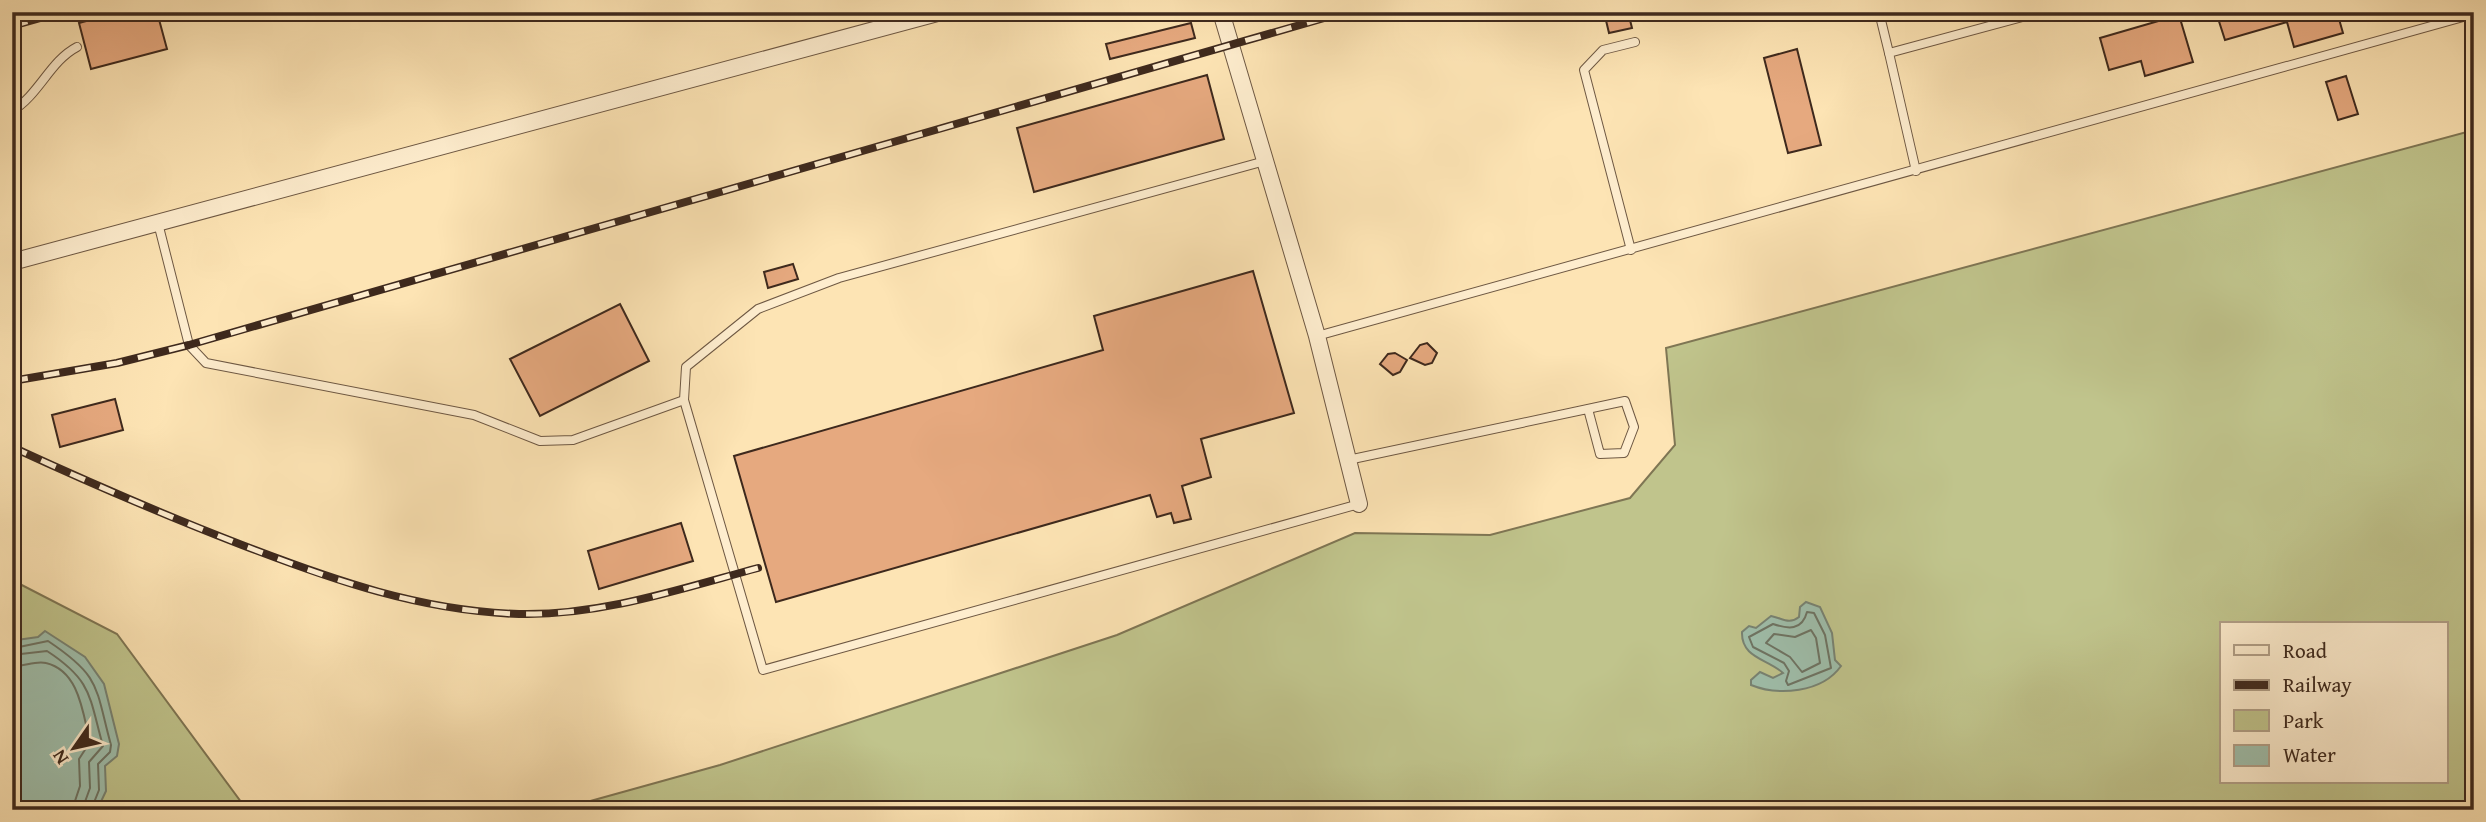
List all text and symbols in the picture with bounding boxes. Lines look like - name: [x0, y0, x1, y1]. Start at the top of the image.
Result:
- legend: [2220, 622, 2448, 784]
- text: Road: [2283, 635, 2328, 666]
- text: Railway: [2283, 669, 2352, 700]
- text: Park: [2283, 705, 2324, 736]
- north arrow: [38, 714, 108, 784]
- text: Water: [2283, 739, 2336, 770]
- text: N: [45, 744, 75, 771]

